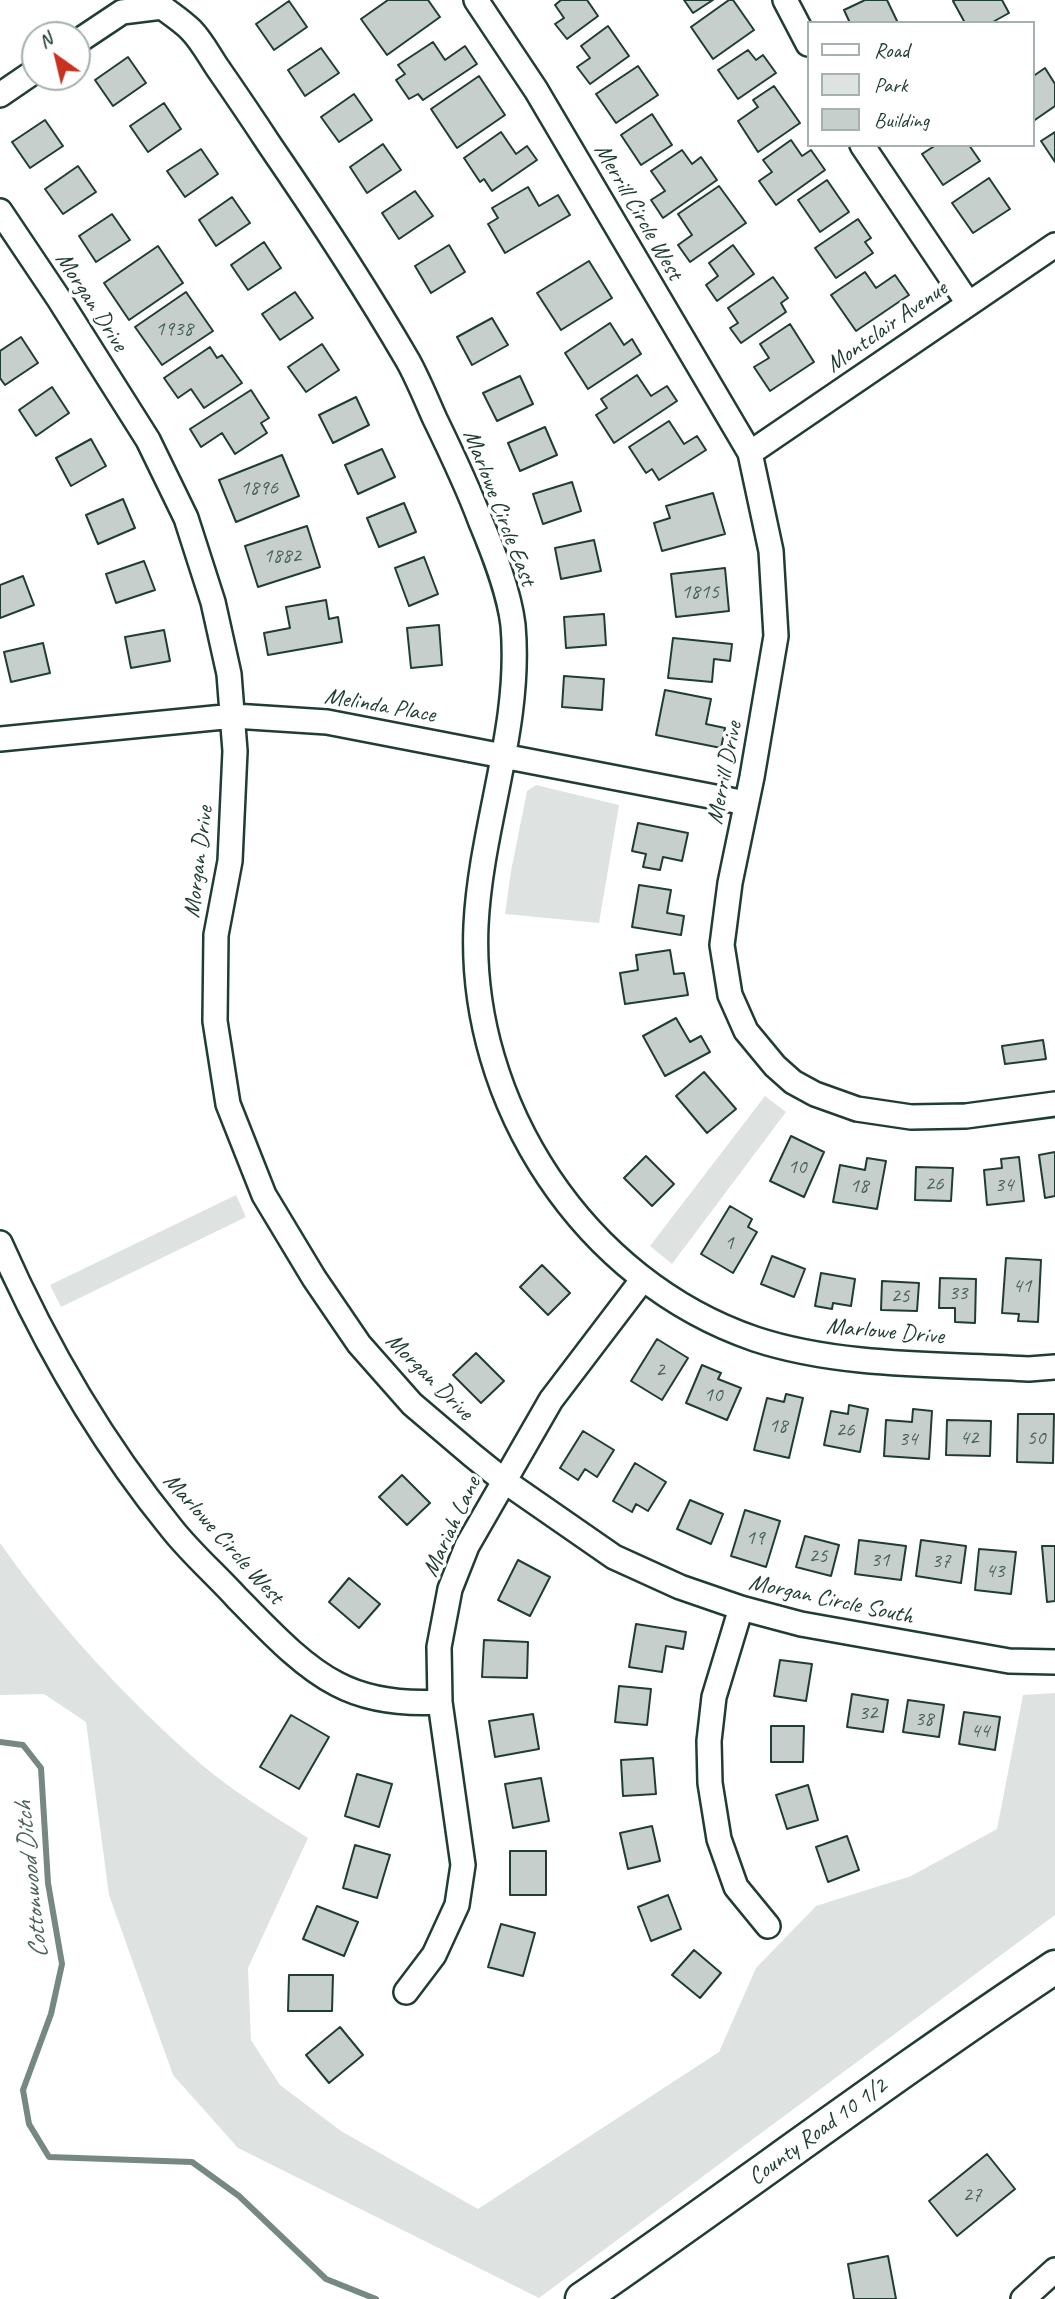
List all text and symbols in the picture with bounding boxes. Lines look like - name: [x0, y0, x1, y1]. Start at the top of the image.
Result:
- north arrow: [21, 21, 91, 91]
- legend: [806, 21, 1034, 147]
- text: N: [34, 27, 57, 53]
- text: Road: [874, 37, 909, 63]
- text: Park: [874, 72, 907, 98]
- text: Building: [874, 107, 929, 133]
- street label: Merrill Circle West: [587, 139, 689, 285]
- street label: Morgan Drive: [48, 247, 134, 357]
- street label: Montclair Avenue: [821, 275, 953, 379]
- house number: 1938: [155, 316, 193, 342]
- street label: Marlowe Circle East: [456, 426, 542, 590]
- house number: 1896: [240, 475, 278, 501]
- house number: 1882: [263, 543, 301, 569]
- house number: 1815: [681, 579, 719, 605]
- street label: Melinda Place: [322, 682, 438, 730]
- street label: Merrill Drive: [701, 719, 749, 827]
- street label: Morgan Drive: [178, 805, 220, 919]
- house number: 10: [788, 1154, 806, 1180]
- house number: 26: [925, 1171, 943, 1197]
- house number: 34: [995, 1172, 1013, 1198]
- house number: 18: [850, 1173, 868, 1199]
- house number: 1: [724, 1230, 734, 1256]
- house number: 41: [1013, 1273, 1031, 1299]
- house number: 33: [949, 1280, 967, 1306]
- house number: 25: [891, 1283, 909, 1309]
- street label: Marlowe Drive: [825, 1313, 945, 1351]
- street label: Morgan Drive: [379, 1327, 479, 1427]
- house number: 2: [655, 1357, 665, 1383]
- house number: 10: [704, 1382, 722, 1408]
- house number: 18: [769, 1413, 787, 1439]
- house number: 26: [836, 1417, 854, 1443]
- house number: 42: [960, 1425, 978, 1451]
- house number: 50: [1027, 1425, 1045, 1451]
- house number: 34: [899, 1426, 917, 1452]
- street label: Marlowe Circle West: [156, 1467, 290, 1611]
- street label: Mariah Lane: [416, 1473, 488, 1581]
- house number: 19: [746, 1525, 764, 1551]
- house number: 25: [809, 1543, 827, 1569]
- house number: 31: [871, 1547, 889, 1573]
- house number: 37: [932, 1548, 950, 1574]
- house number: 43: [986, 1558, 1004, 1584]
- street label: Morgan Circle South: [746, 1569, 916, 1631]
- house number: 32: [859, 1700, 877, 1726]
- house number: 38: [915, 1706, 933, 1732]
- house number: 44: [971, 1718, 989, 1744]
- water label: Cottonwood Ditch: [8, 1800, 56, 1960]
- street label: County Road 10 1/2: [743, 2072, 893, 2192]
- house number: 27: [963, 2182, 981, 2208]

